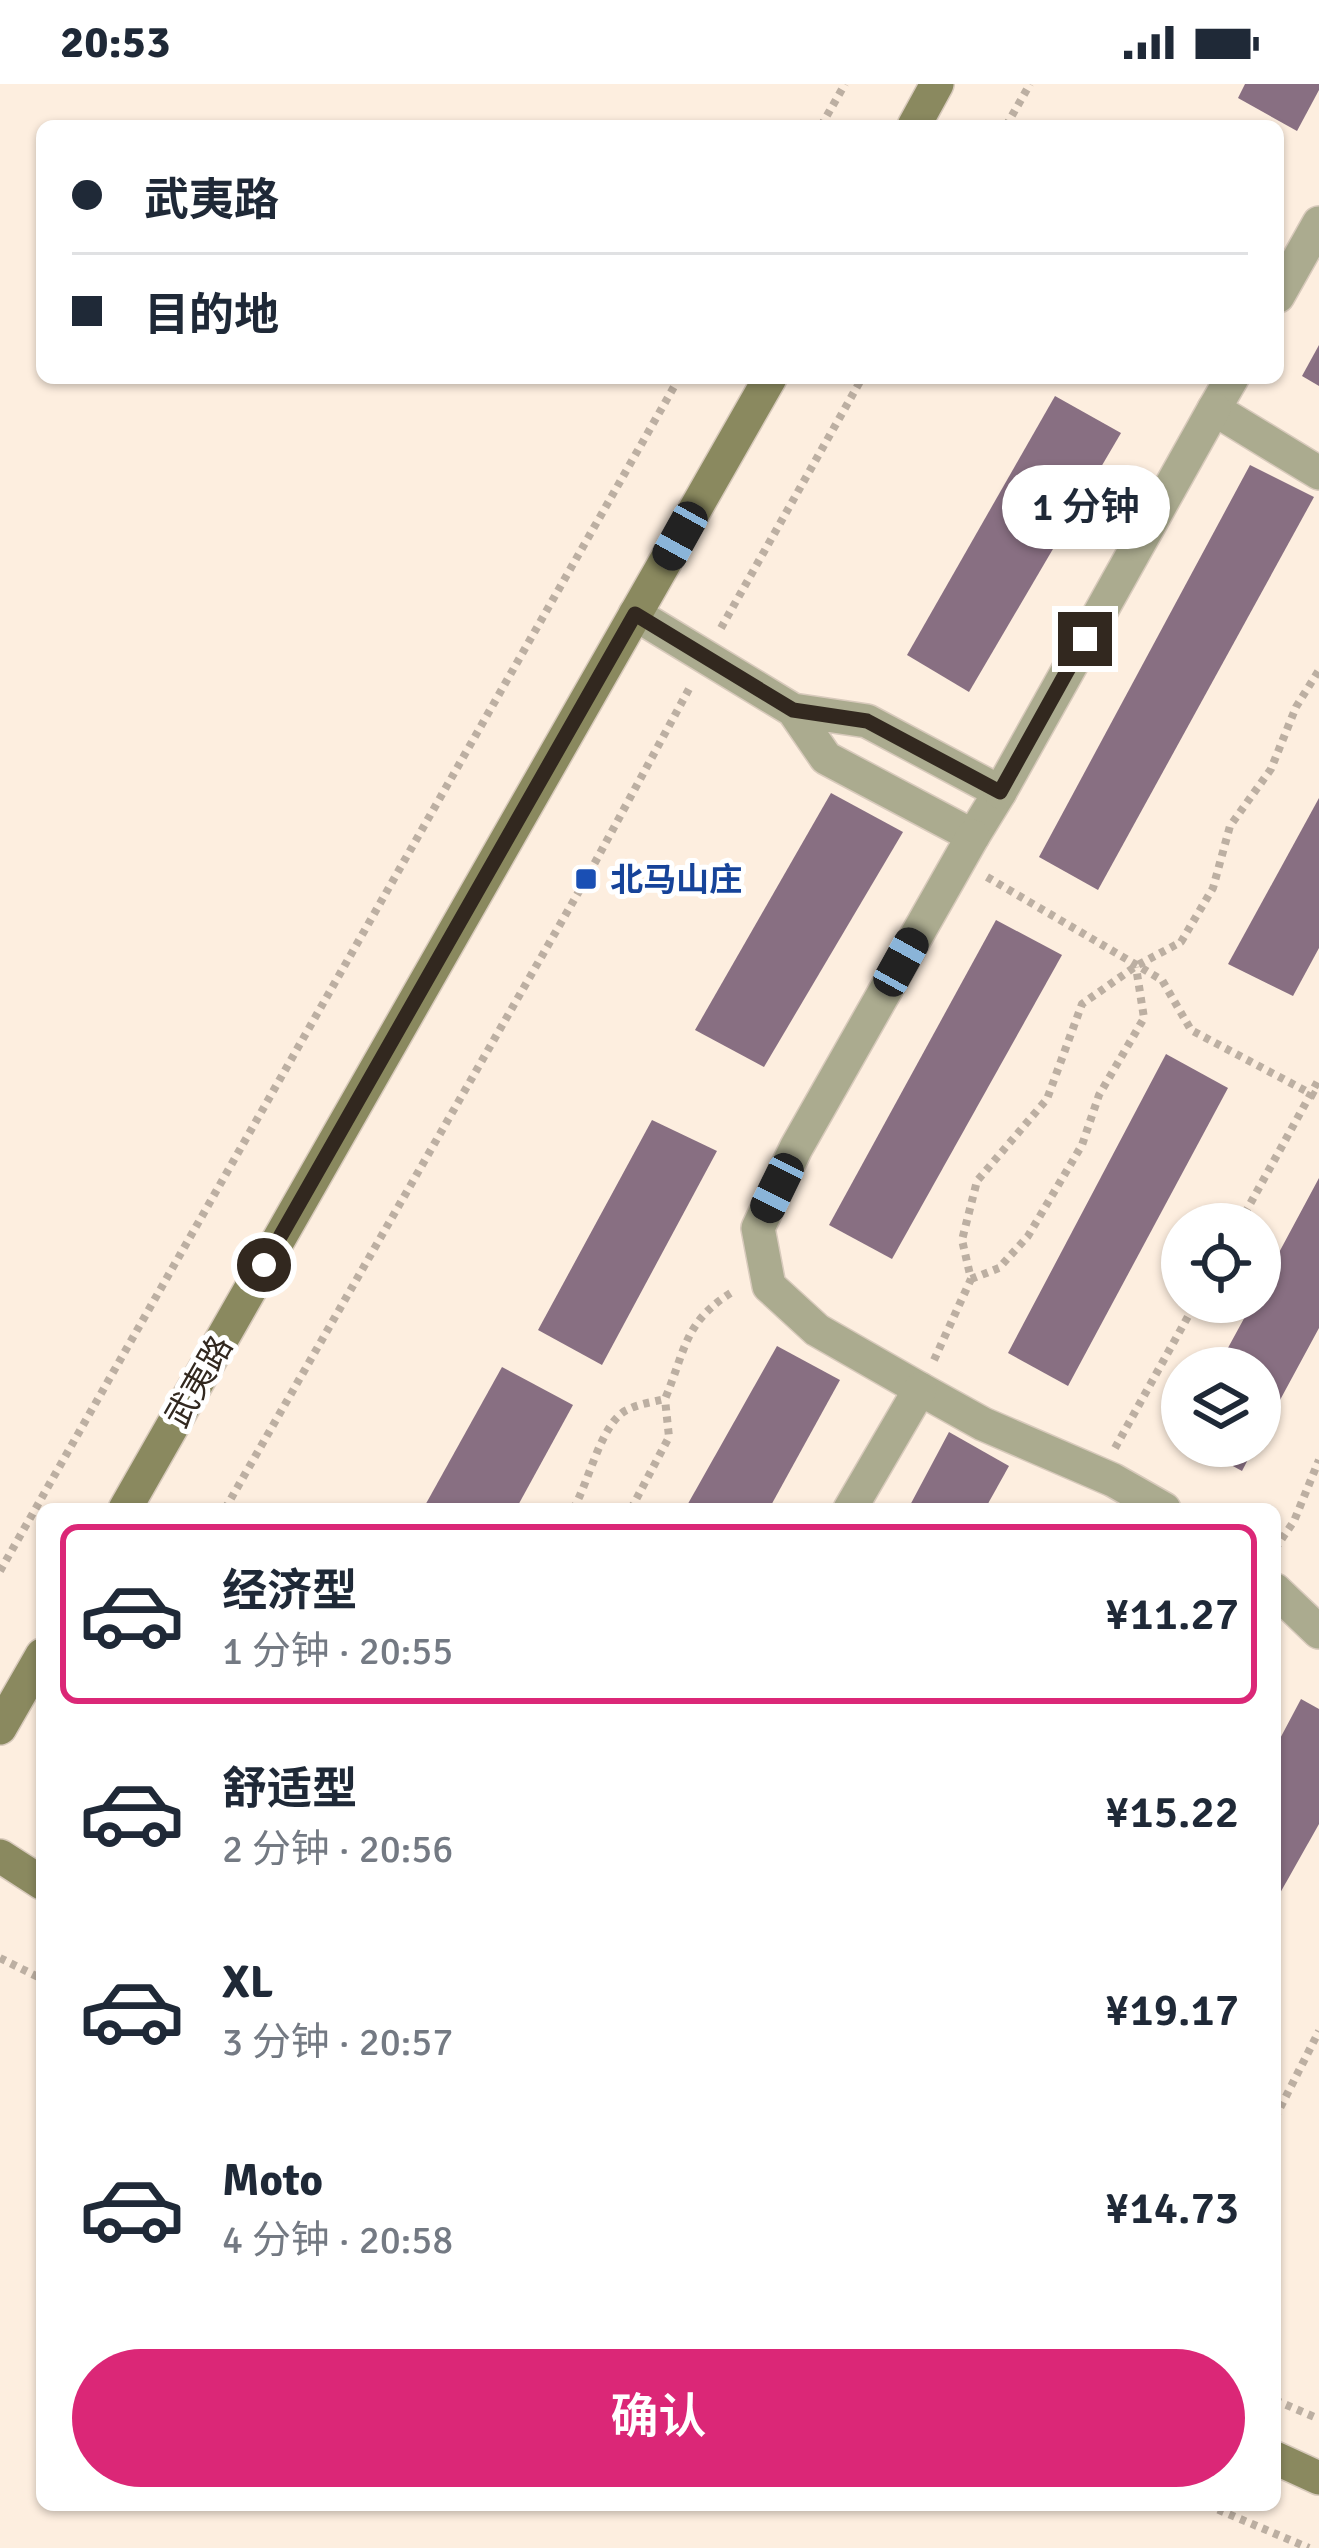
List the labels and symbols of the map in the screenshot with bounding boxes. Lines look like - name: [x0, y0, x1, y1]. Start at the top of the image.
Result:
- callout: 1 分钟: [1001, 465, 1169, 549]
- car: [647, 496, 713, 576]
- route end: [1058, 612, 1112, 666]
- place label: 北马山庄: [610, 860, 742, 901]
- marker: 北马山庄: [573, 866, 599, 892]
- car: [868, 922, 934, 1002]
- car: [745, 1148, 809, 1228]
- route start: [237, 1238, 291, 1292]
- street label: 武夷路: [157, 1329, 242, 1435]

